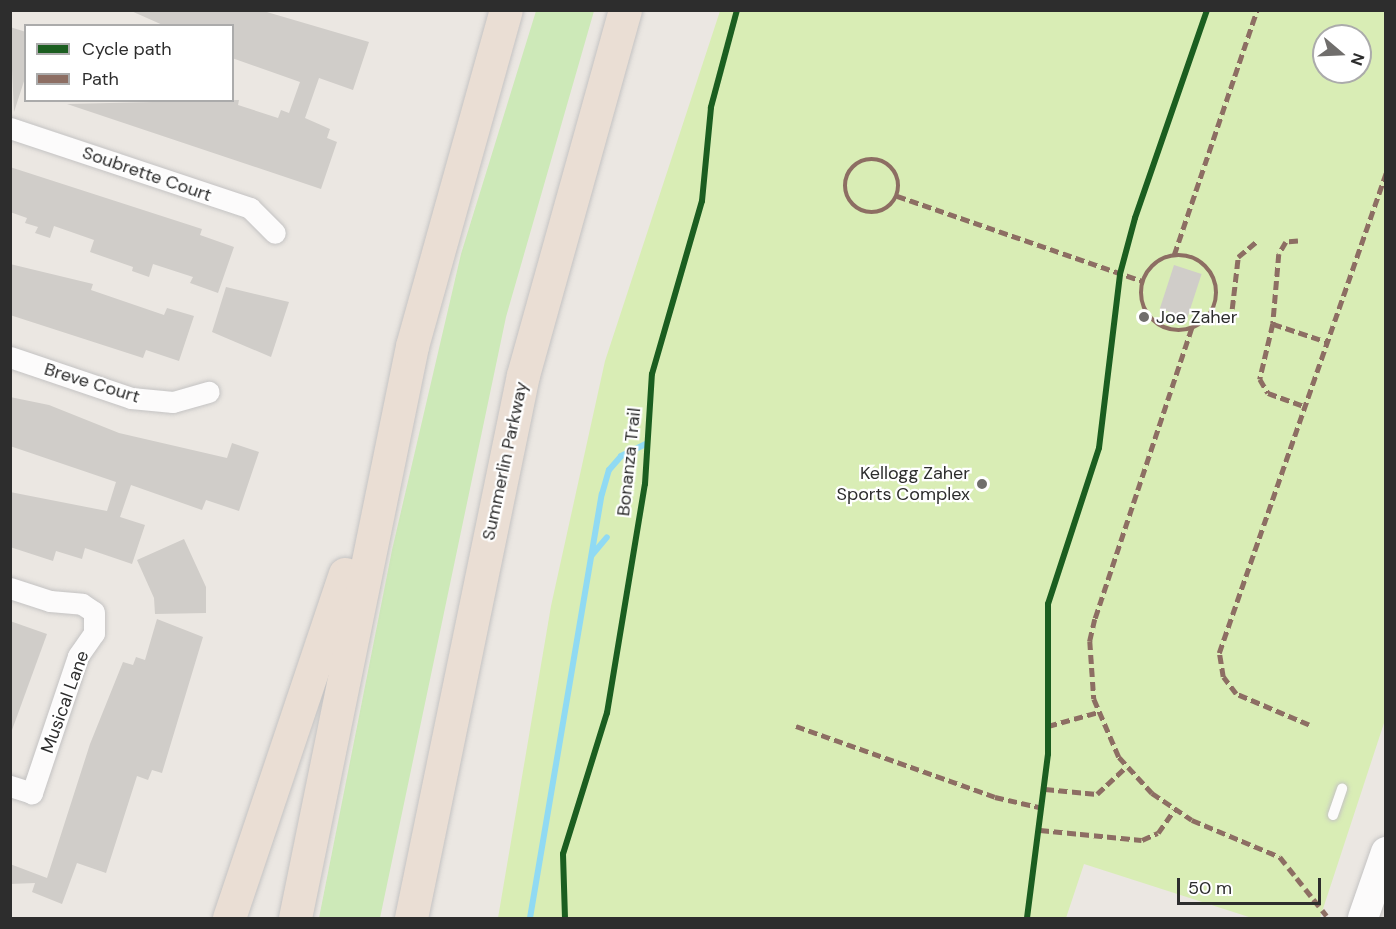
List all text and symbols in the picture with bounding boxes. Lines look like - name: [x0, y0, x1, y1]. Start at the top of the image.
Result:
- legend: [24, 24, 234, 102]
- north arrow: [1312, 24, 1372, 84]
- text: Cycle path: [82, 37, 172, 61]
- text: N: [1346, 50, 1369, 68]
- text: Path: [82, 67, 119, 91]
- street label: Soubrette Court: [79, 142, 215, 206]
- place label: Joe Zaher: [1156, 306, 1237, 328]
- marker: Joe Zaher: [1137, 310, 1151, 324]
- street label: Breve Court: [42, 358, 142, 408]
- street label: Summerlin Parkway: [478, 380, 532, 542]
- street label: Bonanza Trail: [613, 407, 645, 517]
- place label: Kellogg Zaher Sports Complex: [836, 463, 970, 506]
- marker: Kellogg Zaher Sports Complex: [975, 477, 989, 491]
- street label: Musical Lane: [36, 648, 94, 756]
- scale bar: [1180, 866, 1324, 904]
- text: 50 m: [1188, 876, 1232, 900]

